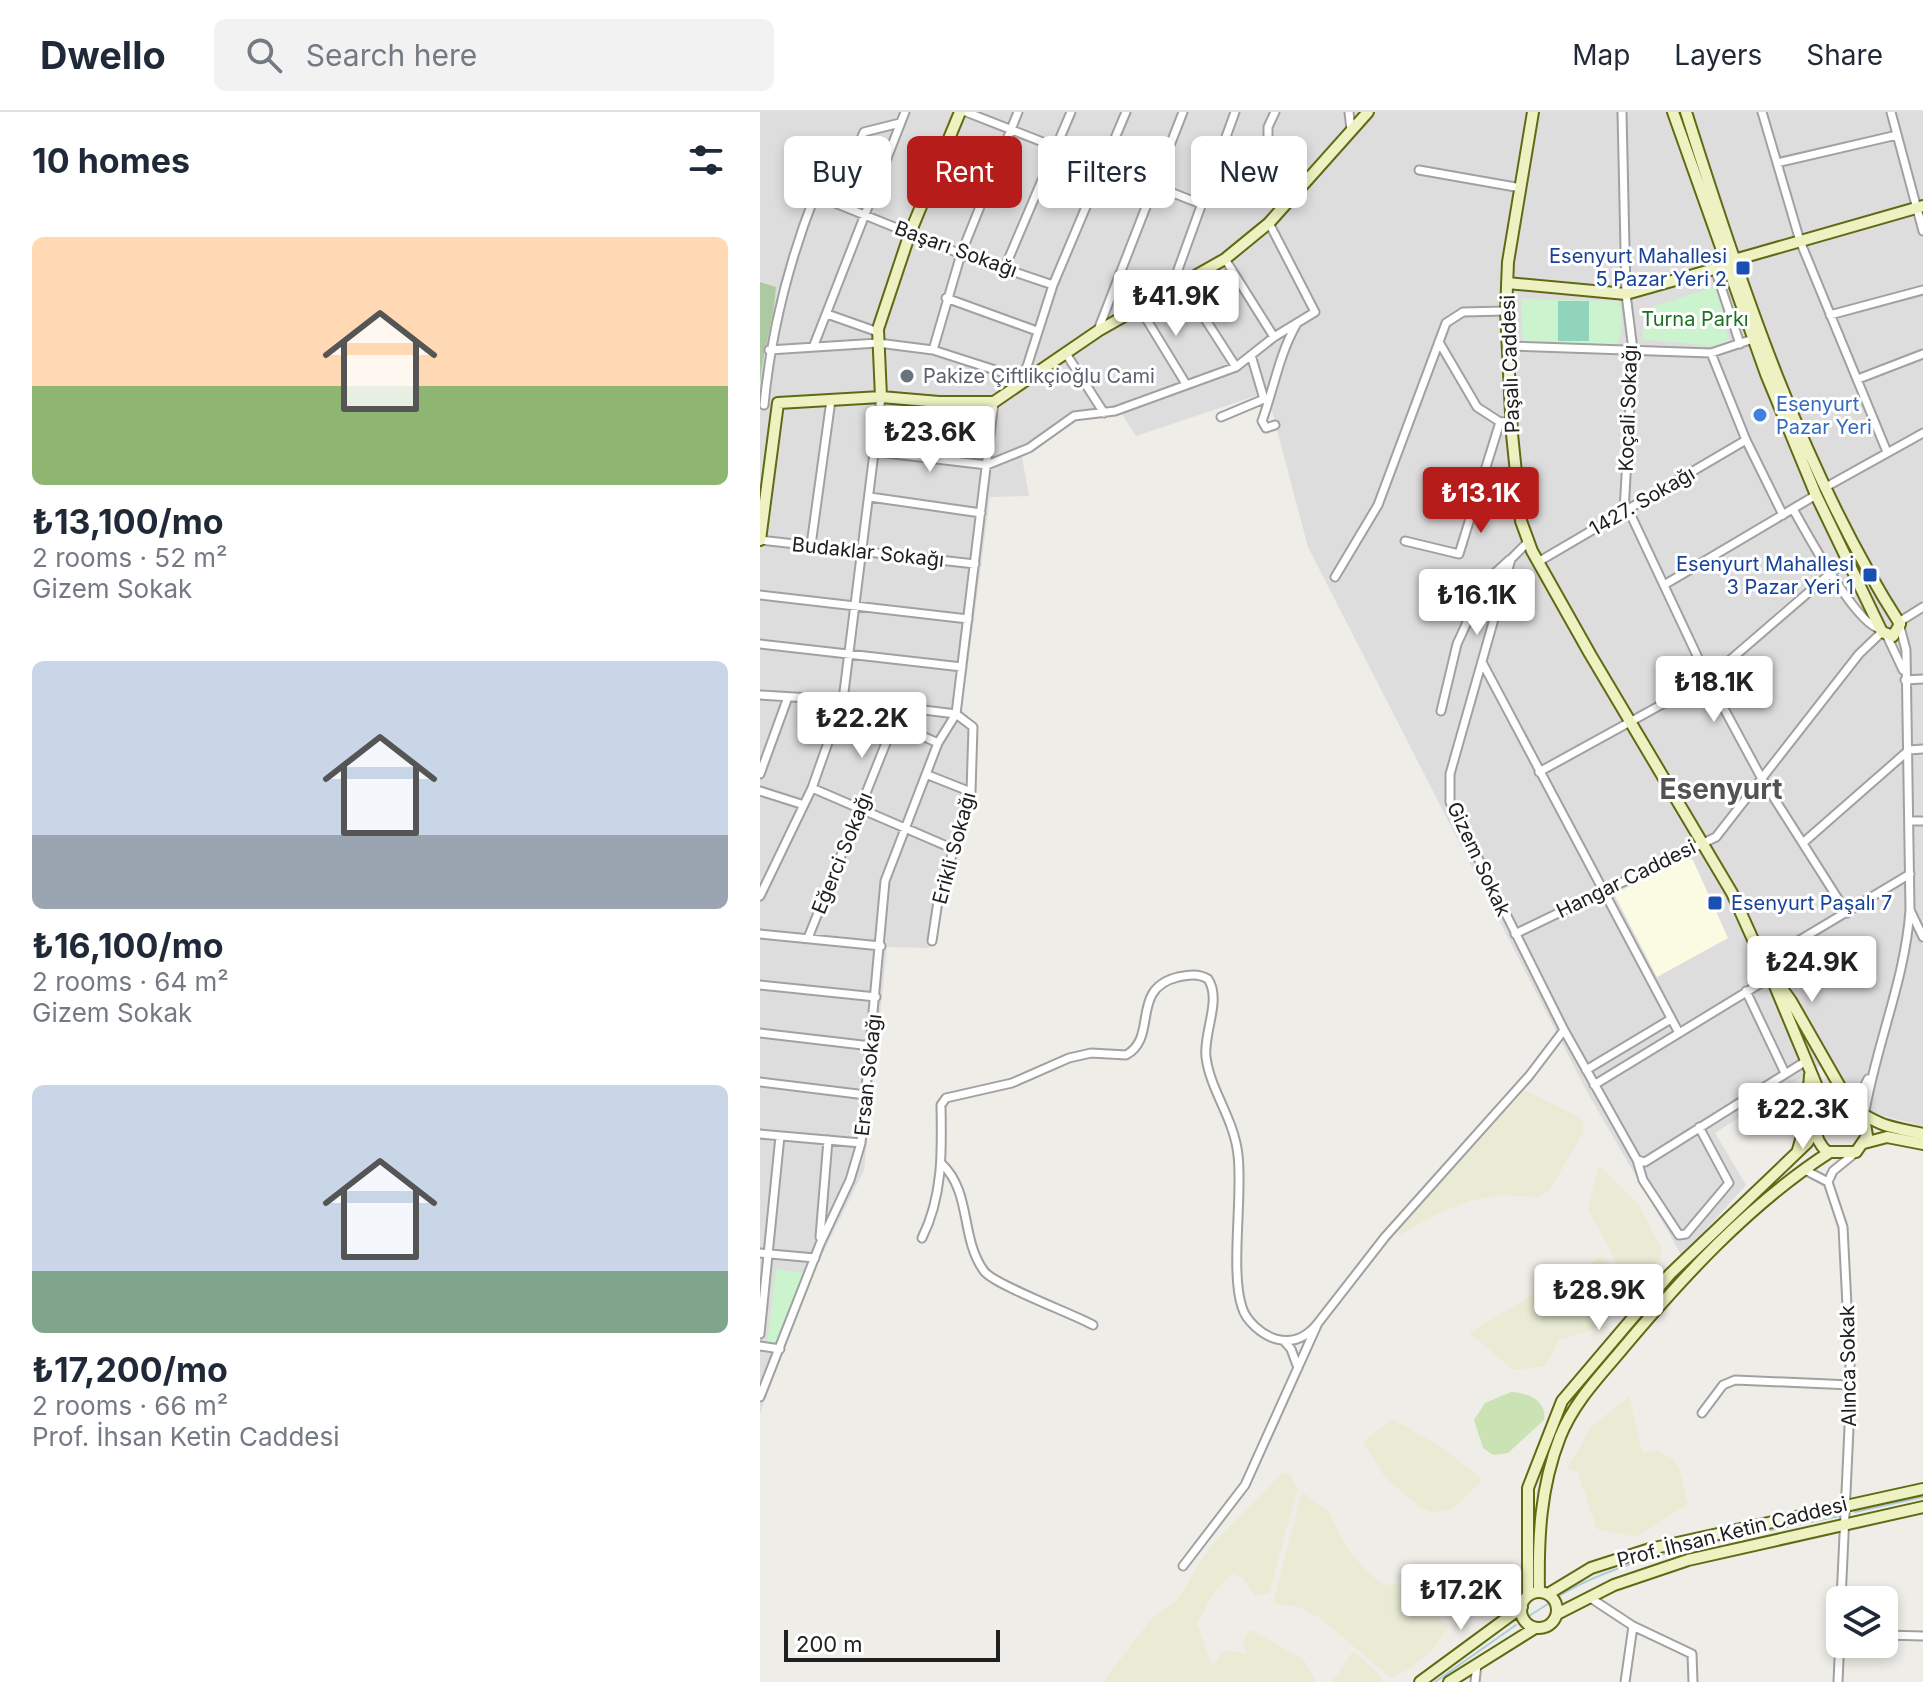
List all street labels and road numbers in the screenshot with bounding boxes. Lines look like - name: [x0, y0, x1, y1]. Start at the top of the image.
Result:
- street label: Başarı Sokağı: [891, 216, 1021, 282]
- street label: Paşalı Caddesi: [1496, 294, 1524, 434]
- street label: Koçali Sokağı: [1614, 344, 1642, 472]
- street label: 1427. Sokağı: [1585, 461, 1699, 541]
- street label: Budaklar Sokağı: [791, 532, 945, 572]
- street label: Eğerci Sokağı: [807, 789, 877, 917]
- street label: Erikli Sokağı: [928, 789, 980, 907]
- street label: Gizem Sokak: [1442, 798, 1516, 920]
- street label: Hangar Caddesi: [1552, 835, 1700, 923]
- street label: Ersan Sokağı: [850, 1013, 886, 1137]
- street label: Alınca Sokak: [1835, 1305, 1861, 1427]
- street label: Prof. İhsan Ketin Caddesi: [1614, 1491, 1850, 1572]

